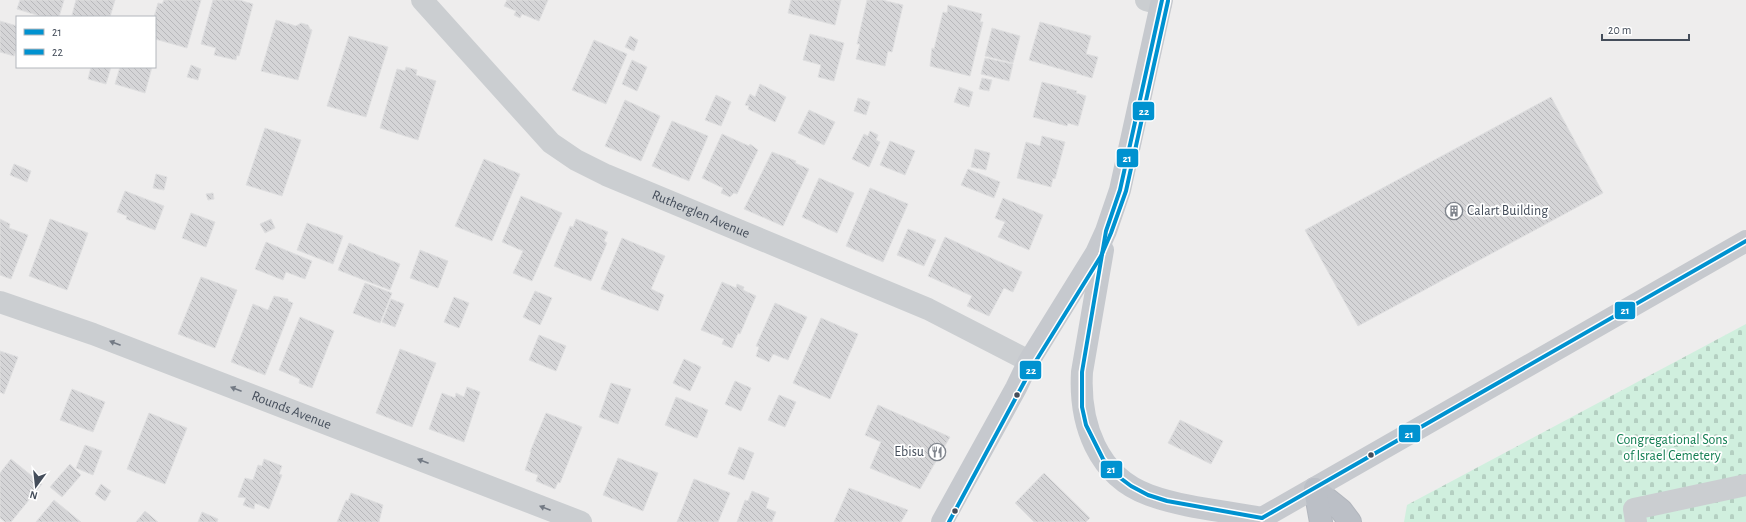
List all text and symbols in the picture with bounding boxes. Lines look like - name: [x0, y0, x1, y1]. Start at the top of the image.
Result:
- legend: [16, 16, 156, 68]
- scale bar: [1602, 16, 1689, 42]
- text: 20 m: [1608, 24, 1631, 36]
- text: 21: [52, 26, 62, 38]
- text: 22: [52, 46, 63, 58]
- line badge: 22: [1132, 101, 1155, 121]
- text: 22: [1139, 106, 1149, 117]
- line badge: 21: [1116, 148, 1139, 168]
- text: 21: [1122, 153, 1132, 164]
- street label: Rutherglen Avenue: [650, 188, 752, 241]
- building icon: Calart Building: [1444, 201, 1464, 221]
- place label: Calart Building: [1467, 204, 1548, 218]
- line badge: 21: [1614, 301, 1636, 320]
- text: 21: [1620, 305, 1630, 316]
- one-way arrow: [109, 339, 121, 345]
- line badge: 22: [1019, 360, 1042, 380]
- text: 22: [1026, 365, 1036, 376]
- one-way arrow: [230, 386, 242, 392]
- street label: Rounds Avenue: [250, 389, 333, 432]
- unlabelled marker: [1012, 390, 1022, 400]
- line badge: 21: [1398, 424, 1421, 443]
- text: 21: [1404, 429, 1414, 440]
- park label: Congregational Sons of Israel Cemetery: [1616, 433, 1728, 463]
- restaurant icon: Ebisu: [927, 442, 947, 462]
- place label: Ebisu: [894, 445, 924, 459]
- unlabelled marker: [1366, 450, 1376, 460]
- one-way arrow: [417, 458, 429, 464]
- line badge: 21: [1100, 460, 1123, 479]
- text: 21: [1106, 464, 1116, 475]
- north arrow: [16, 466, 56, 506]
- text: N: [28, 489, 39, 501]
- one-way arrow: [538, 504, 550, 510]
- unlabelled marker: [950, 506, 960, 516]

